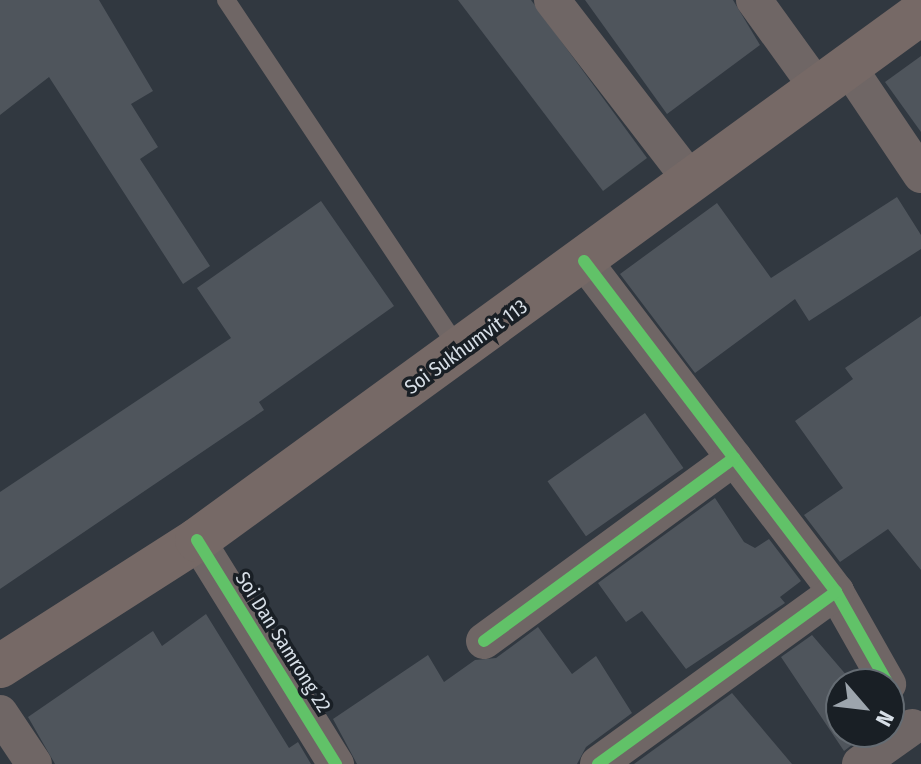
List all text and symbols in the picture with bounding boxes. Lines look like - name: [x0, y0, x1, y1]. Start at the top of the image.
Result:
- street label: Soi Sukhumvit 113: [400, 294, 532, 400]
- street label: Soi Dan Samrong 22: [230, 567, 336, 717]
- north arrow: [825, 668, 905, 748]
- text: N: [870, 706, 900, 731]

